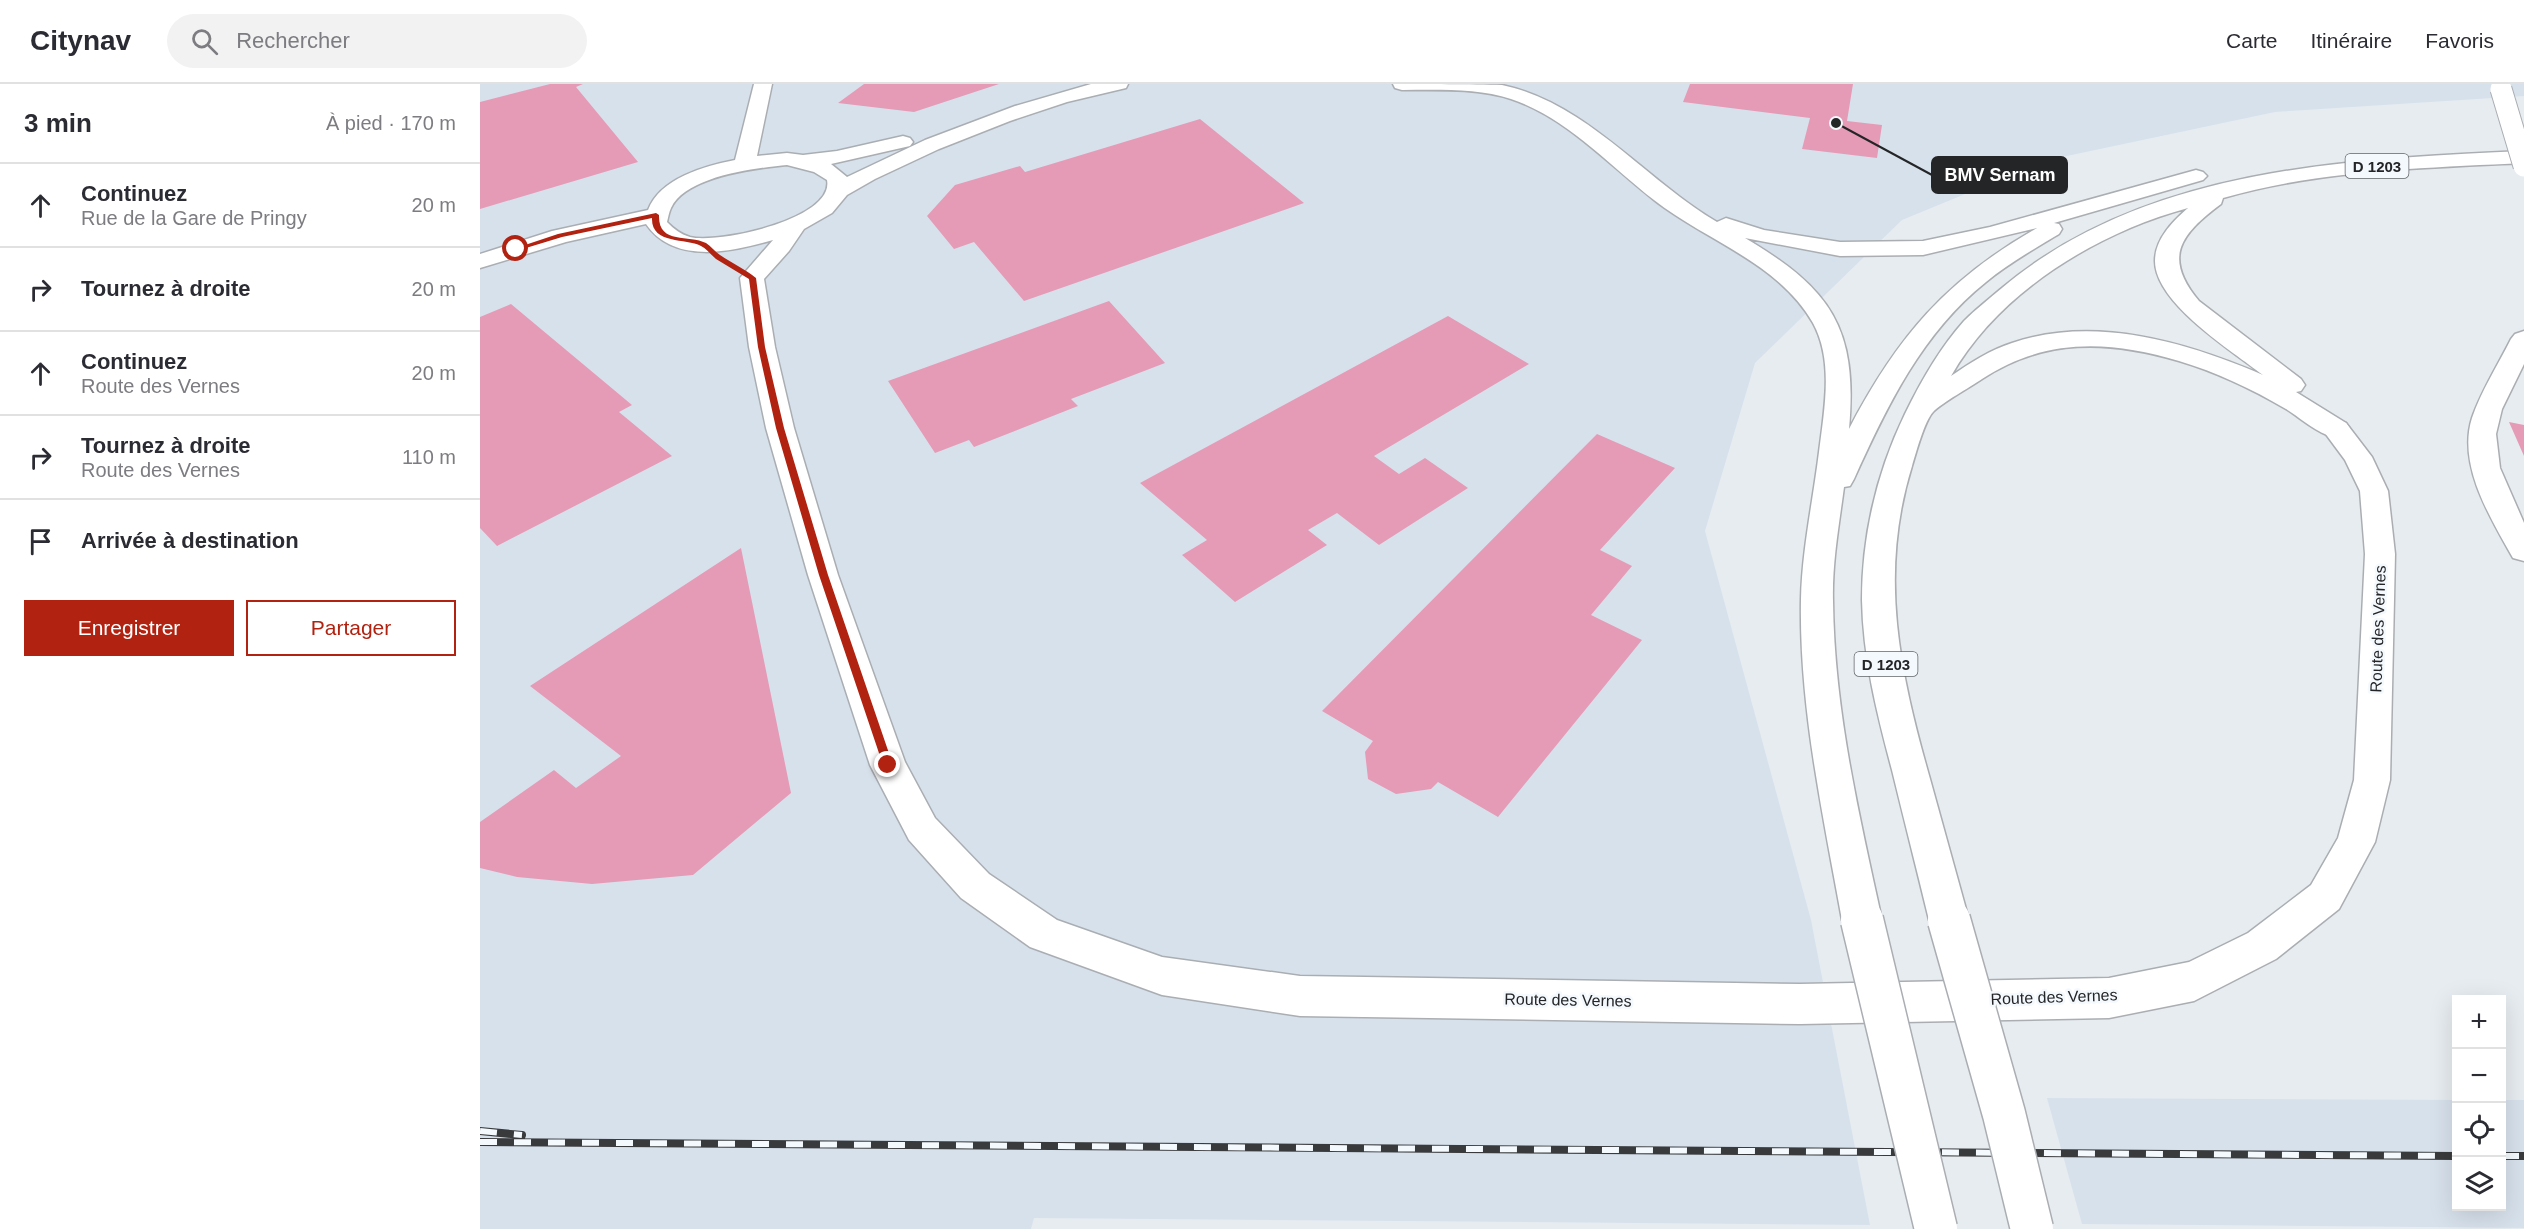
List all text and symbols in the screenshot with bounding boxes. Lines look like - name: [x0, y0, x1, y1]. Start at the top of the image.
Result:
- search box: [167, 14, 587, 68]
- text: Citynav: [30, 25, 131, 56]
- icon: search: [188, 25, 221, 58]
- text: Rechercher: [236, 28, 350, 53]
- text: Carte: [2226, 29, 2277, 52]
- text: Itinéraire: [2310, 29, 2392, 52]
- text: Favoris: [2425, 29, 2494, 52]
- text: 3 min: [24, 108, 92, 138]
- text: À pied · 170 m: [326, 112, 456, 134]
- road number: D 1203: [2346, 154, 2408, 178]
- callout: BMV Sernam: [1932, 157, 2067, 193]
- text: BMV Sernam: [1944, 165, 2056, 185]
- text: Continuez: [81, 181, 187, 206]
- icon: ahead: [24, 189, 57, 222]
- text: 20 m: [412, 194, 456, 216]
- text: Rue de la Gare de Pringy: [81, 207, 307, 229]
- route start: [502, 235, 528, 261]
- icon: right: [24, 273, 57, 306]
- text: Tournez à droite: [81, 276, 251, 301]
- text: 20 m: [412, 278, 456, 300]
- text: Continuez: [81, 349, 187, 374]
- icon: ahead: [24, 357, 57, 390]
- text: 20 m: [412, 362, 456, 384]
- text: Route des Vernes: [81, 375, 240, 397]
- text: Tournez à droite: [81, 433, 251, 458]
- icon: right: [24, 441, 57, 474]
- text: 110 m: [402, 446, 456, 468]
- text: Route des Vernes: [81, 459, 240, 481]
- icon: arrive: [24, 525, 57, 558]
- text: Arrivée à destination: [81, 528, 299, 553]
- street label: Route des Vernes: [2367, 565, 2389, 693]
- button: Enregistrer: [24, 600, 234, 656]
- button: Partager: [246, 600, 456, 656]
- road number: D 1203: [1854, 652, 1918, 676]
- route end: [874, 751, 900, 777]
- street label: Route des Vernes: [1990, 986, 2118, 1008]
- street label: Route des Vernes: [1504, 990, 1632, 1010]
- map controls: [2452, 995, 2506, 1211]
- button: +: [2452, 995, 2506, 1049]
- button: −: [2452, 1049, 2506, 1103]
- button: locate: [2452, 1103, 2506, 1157]
- button: layers: [2452, 1157, 2506, 1211]

